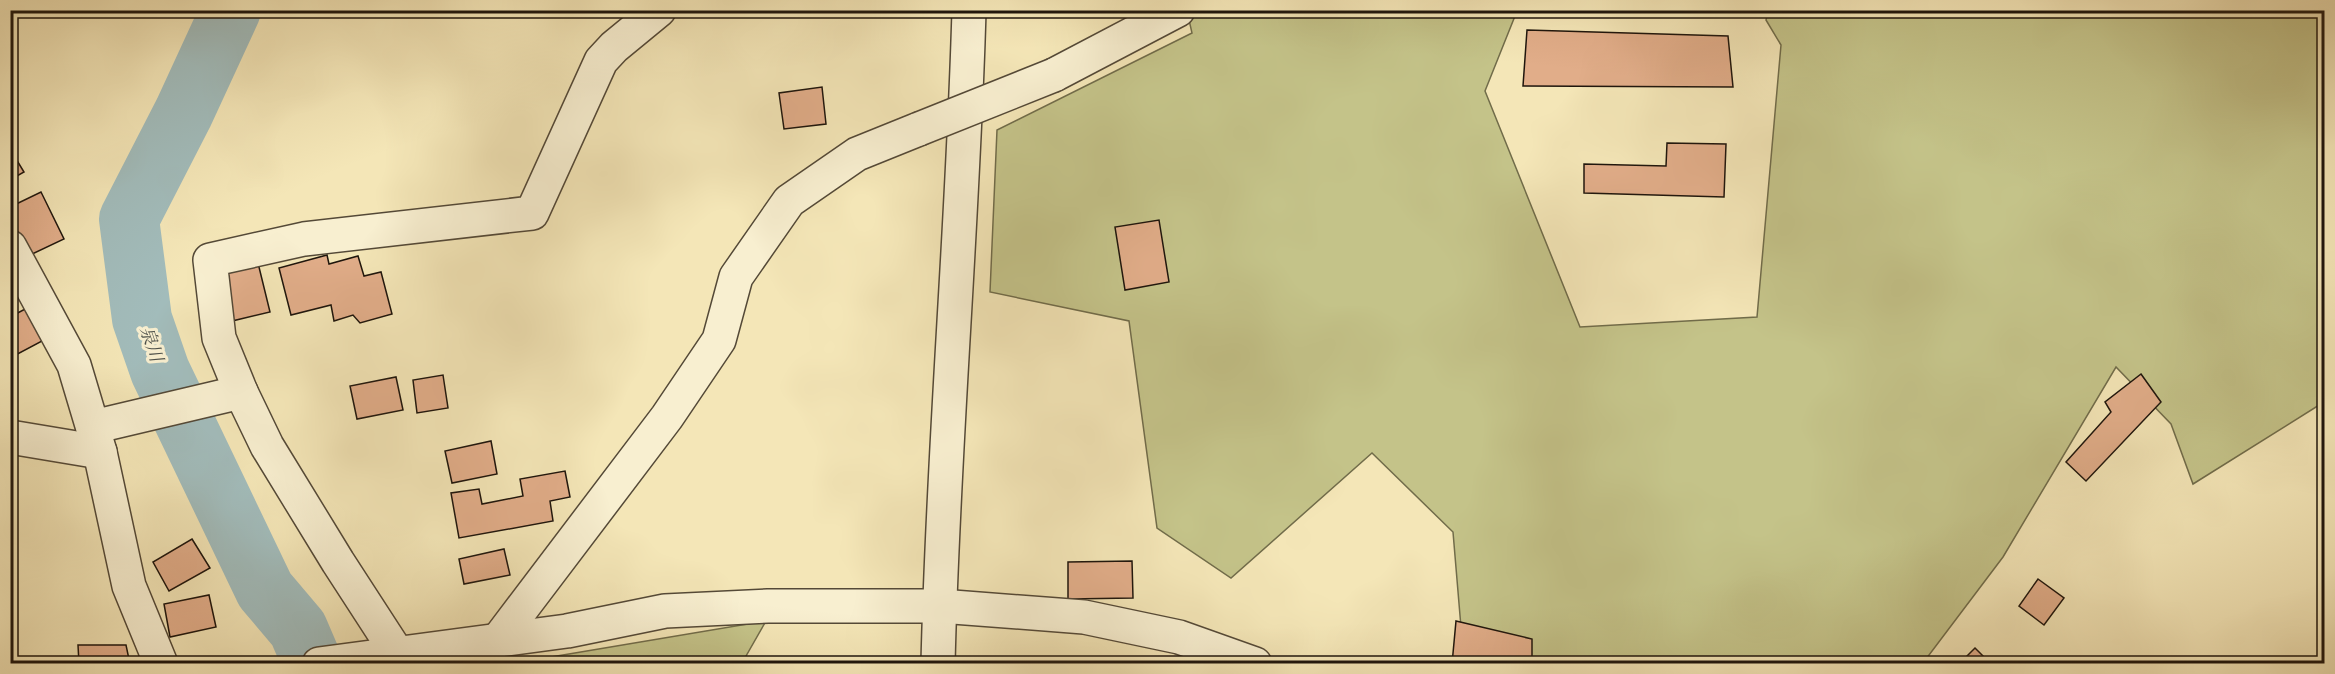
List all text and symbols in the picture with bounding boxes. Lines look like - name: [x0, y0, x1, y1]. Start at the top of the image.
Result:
- water label: 泉川: [135, 324, 167, 366]

